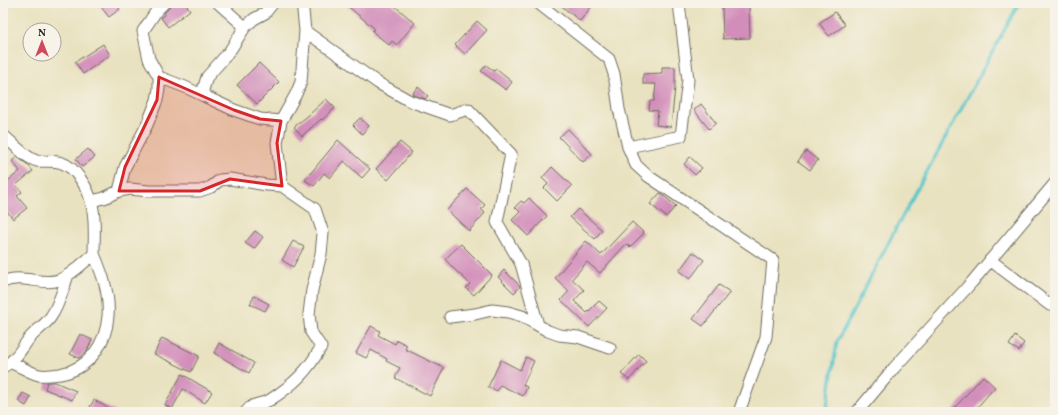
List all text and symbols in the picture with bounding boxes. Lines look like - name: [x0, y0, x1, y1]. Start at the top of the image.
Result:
- north arrow: [22, 22, 62, 62]
- text: N: [38, 26, 46, 41]

